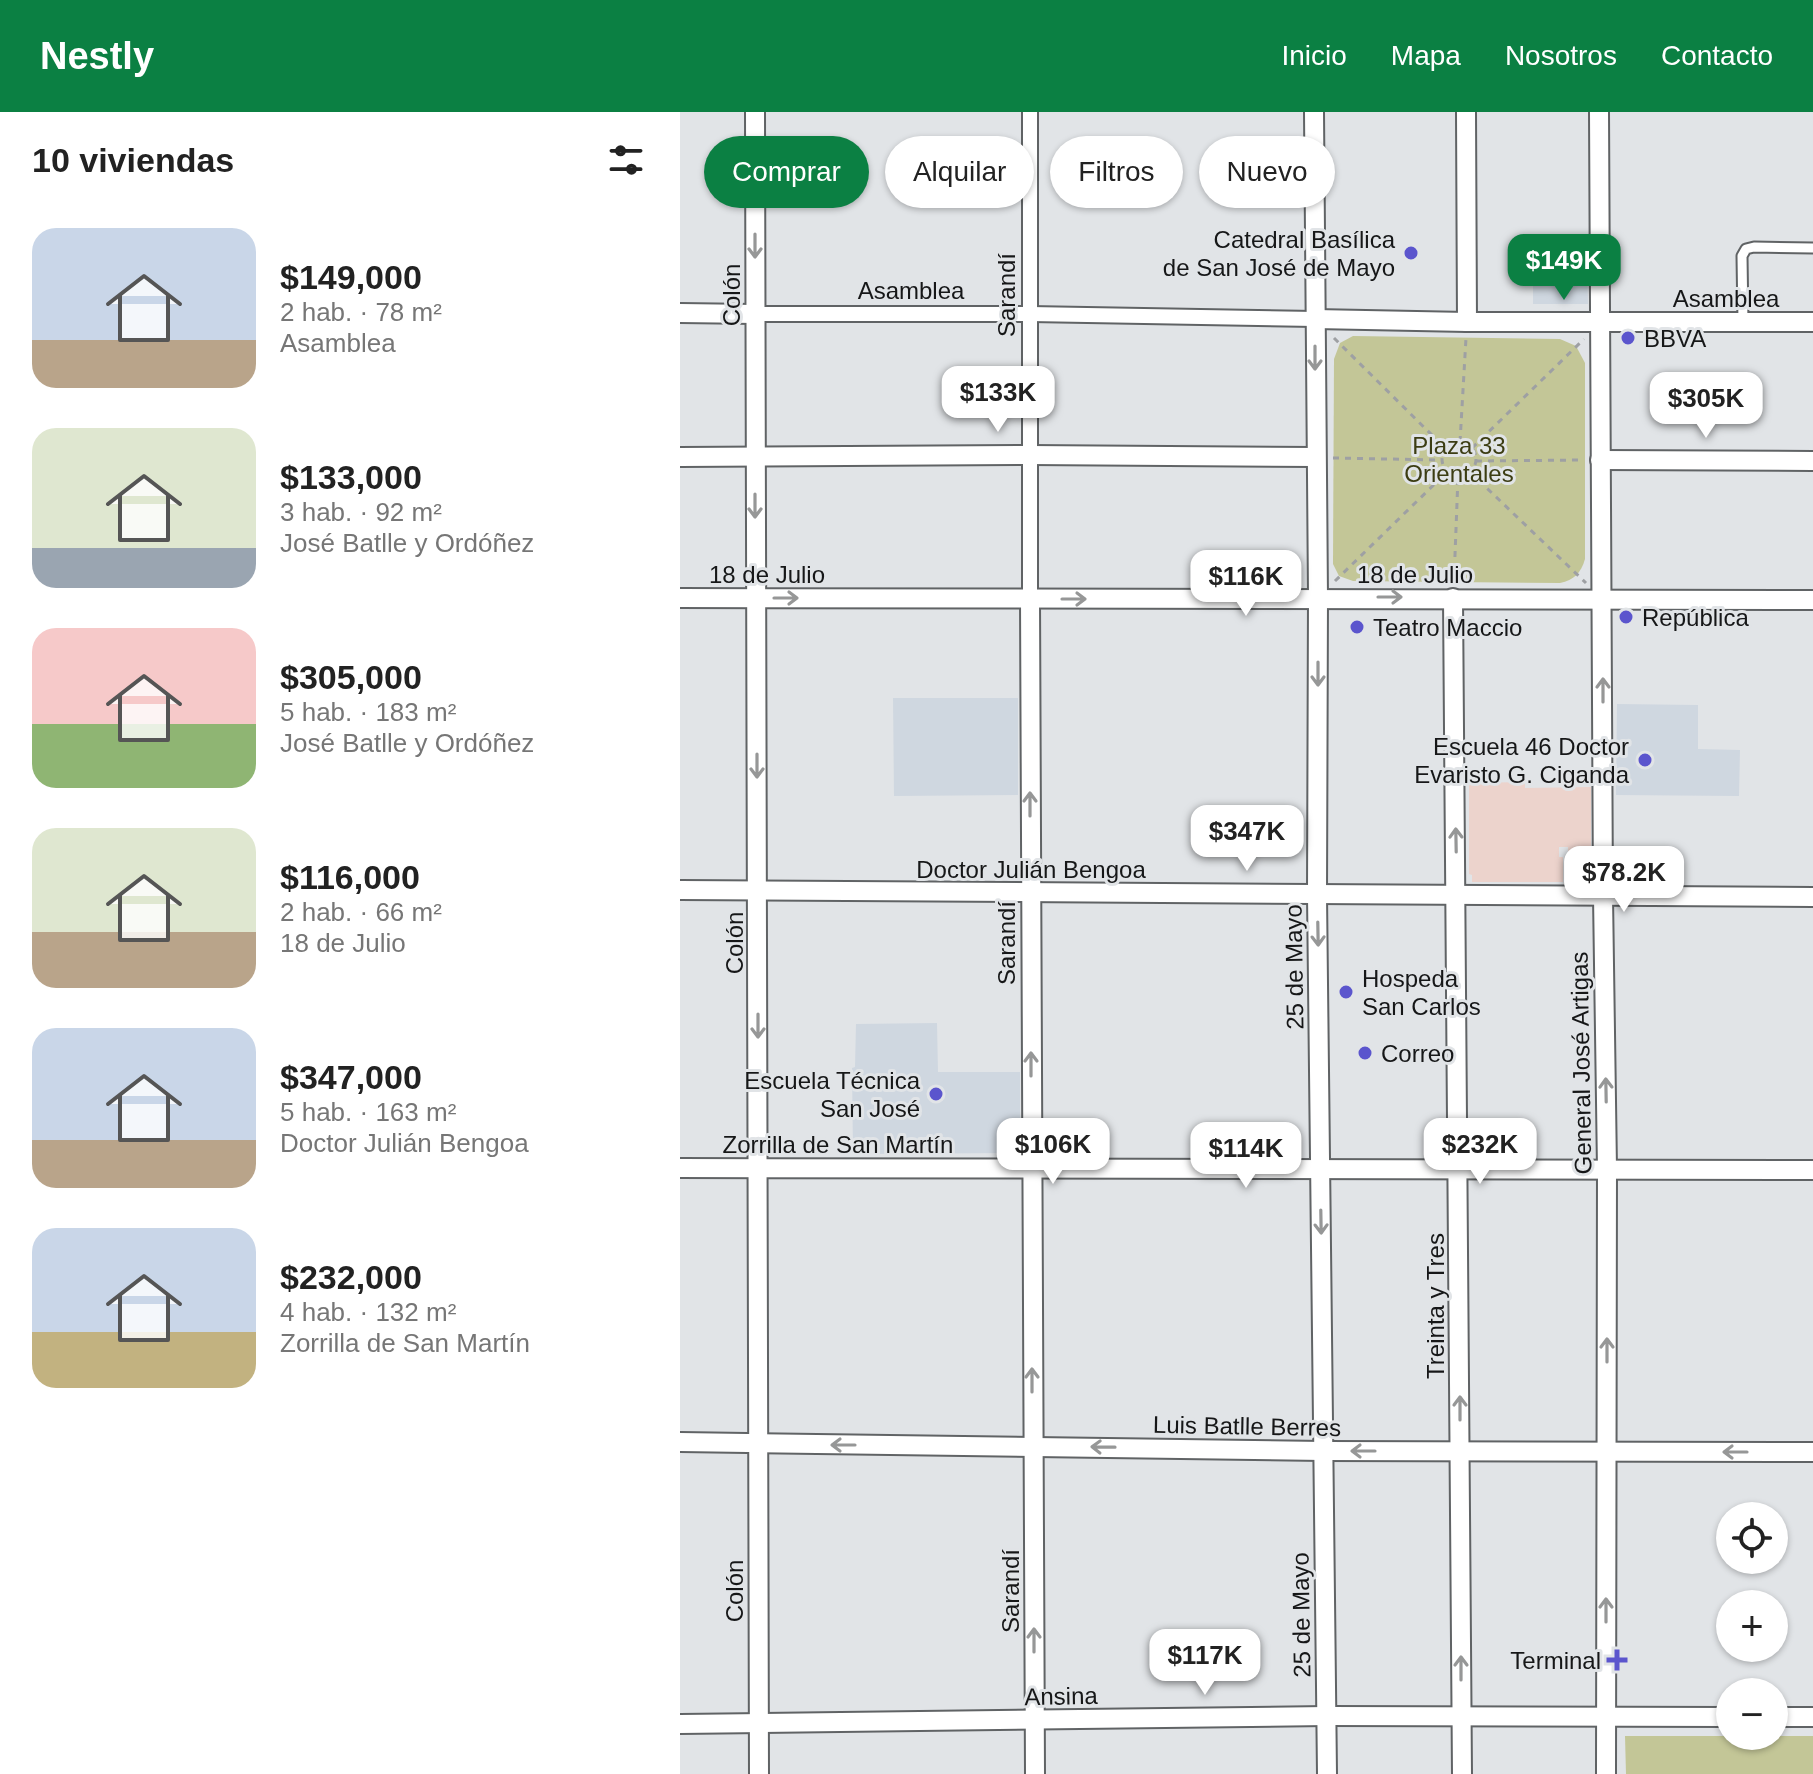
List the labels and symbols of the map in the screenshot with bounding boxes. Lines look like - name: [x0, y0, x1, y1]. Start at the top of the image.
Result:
- place label: Catedral Basílica de San José de Mayo: [1163, 226, 1396, 281]
- one-way arrow: [747, 232, 763, 259]
- pin: $149K: [1508, 234, 1620, 302]
- marker: Catedral Basílica de San José de Mayo: [1402, 244, 1420, 262]
- street label: Sarandí: [993, 253, 1020, 337]
- street label: Colón: [718, 264, 745, 326]
- street label: Asamblea: [858, 277, 965, 304]
- street label: Asamblea: [1673, 285, 1780, 312]
- place label: BBVA: [1644, 325, 1706, 352]
- marker: BBVA: [1619, 329, 1637, 347]
- one-way arrow: [1307, 344, 1323, 371]
- pin: $133K: [942, 366, 1054, 434]
- pin: $305K: [1650, 372, 1762, 440]
- park label: Plaza 33 Orientales: [1404, 432, 1514, 487]
- one-way arrow: [747, 492, 763, 519]
- pin: $116K: [1190, 550, 1302, 618]
- street label: 18 de Julio: [709, 561, 825, 588]
- street label: 18 de Julio: [1357, 561, 1473, 588]
- one-way arrow: [1376, 589, 1403, 605]
- one-way arrow: [772, 590, 799, 606]
- one-way arrow: [1060, 591, 1087, 606]
- place label: República: [1642, 604, 1749, 631]
- marker: República: [1617, 608, 1635, 626]
- place label: Teatro Maccio: [1373, 614, 1522, 641]
- marker: Teatro Maccio: [1348, 618, 1366, 636]
- one-way arrow: [1310, 660, 1326, 687]
- one-way arrow: [1595, 677, 1611, 704]
- place label: Escuela 46 Doctor Evaristo G. Ciganda: [1414, 733, 1630, 788]
- marker: Escuela 46 Doctor Evaristo G. Ciganda: [1636, 751, 1654, 769]
- one-way arrow: [749, 752, 765, 779]
- one-way arrow: [1022, 791, 1038, 818]
- pin: $347K: [1191, 805, 1303, 873]
- one-way arrow: [1449, 827, 1464, 854]
- pin: $78.2K: [1559, 846, 1689, 914]
- street label: Doctor Julián Bengoa: [916, 856, 1146, 883]
- street label: Sarandí: [993, 901, 1020, 985]
- street label: 25 de Mayo: [1279, 904, 1309, 1030]
- street label: Colón: [721, 912, 748, 974]
- one-way arrow: [1310, 920, 1326, 947]
- street label: General José Artigas: [1566, 951, 1596, 1175]
- place label: Hospeda San Carlos: [1362, 965, 1481, 1020]
- marker: Hospeda San Carlos: [1337, 983, 1355, 1001]
- one-way arrow: [750, 1012, 766, 1039]
- place label: Correo: [1381, 1040, 1454, 1067]
- marker: Correo: [1356, 1044, 1374, 1062]
- one-way arrow: [1023, 1051, 1039, 1078]
- place label: Escuela Técnica San José: [744, 1067, 921, 1122]
- one-way arrow: [1598, 1077, 1614, 1104]
- marker: Escuela Técnica San José: [927, 1085, 945, 1103]
- pin: $106K: [997, 1118, 1109, 1186]
- pin: $232K: [1424, 1118, 1536, 1186]
- pin: $114K: [1190, 1122, 1302, 1190]
- street label: Zorrilla de San Martín: [723, 1131, 953, 1158]
- one-way arrow: [1313, 1208, 1329, 1235]
- street label: Treinta y Tres: [1422, 1233, 1449, 1379]
- one-way arrow: [1599, 1337, 1615, 1364]
- one-way arrow: [1025, 1367, 1040, 1394]
- one-way arrow: [1452, 1395, 1468, 1422]
- street label: Luis Batlle Berres: [1153, 1411, 1341, 1441]
- one-way arrow: [830, 1437, 857, 1453]
- one-way arrow: [1090, 1440, 1117, 1455]
- one-way arrow: [1350, 1443, 1377, 1459]
- one-way arrow: [1722, 1445, 1749, 1460]
- street label: Sarandí: [997, 1549, 1024, 1633]
- street label: 25 de Mayo: [1286, 1552, 1316, 1678]
- street label: Colón: [721, 1560, 748, 1622]
- one-way arrow: [1598, 1597, 1614, 1624]
- one-way arrow: [1026, 1627, 1042, 1654]
- pin: $117K: [1149, 1629, 1261, 1697]
- place label: Terminal: [1510, 1647, 1601, 1674]
- marker: Terminal: [1608, 1651, 1626, 1669]
- one-way arrow: [1453, 1655, 1469, 1682]
- street label: Ansina: [1024, 1682, 1099, 1710]

